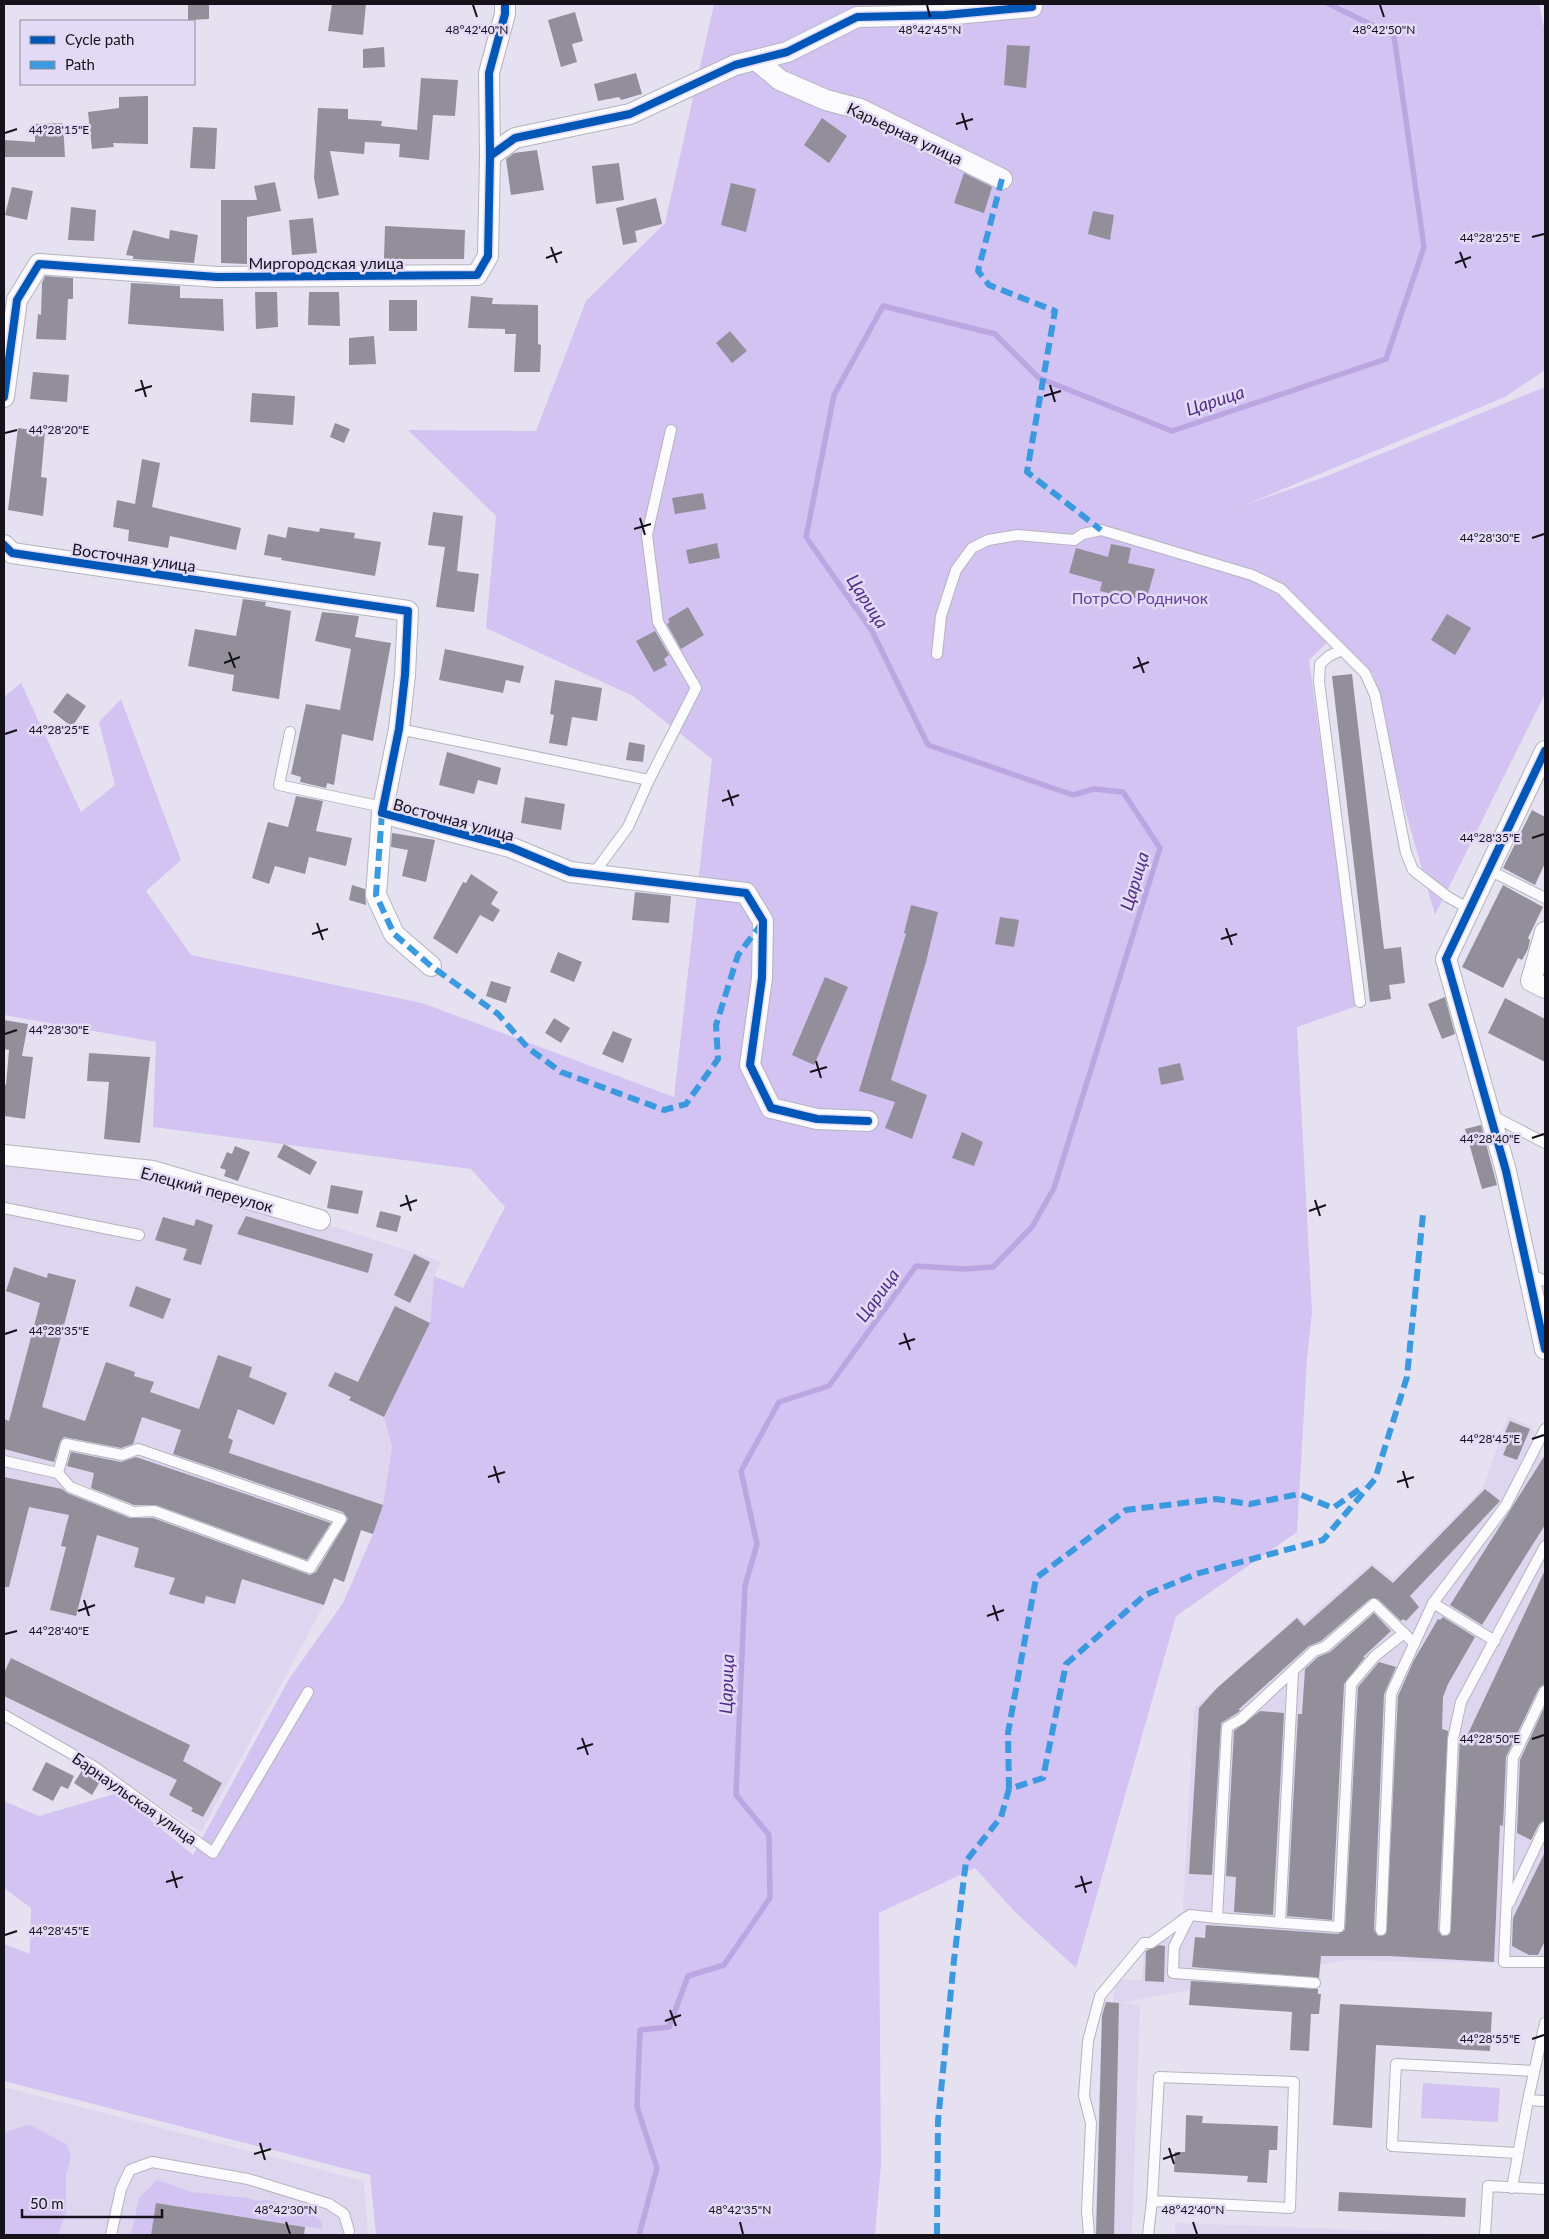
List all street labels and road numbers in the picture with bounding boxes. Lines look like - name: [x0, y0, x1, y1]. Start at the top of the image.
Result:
- street label: Карьерная улица: [844, 98, 966, 168]
- street label: Миргородская улица: [248, 253, 404, 272]
- street label: Восточная улица: [71, 539, 197, 575]
- street label: Восточная улица: [391, 794, 517, 844]
- street label: Елецкий переулок: [139, 1162, 276, 1216]
- street label: Барнаульская улица: [69, 1748, 201, 1848]

